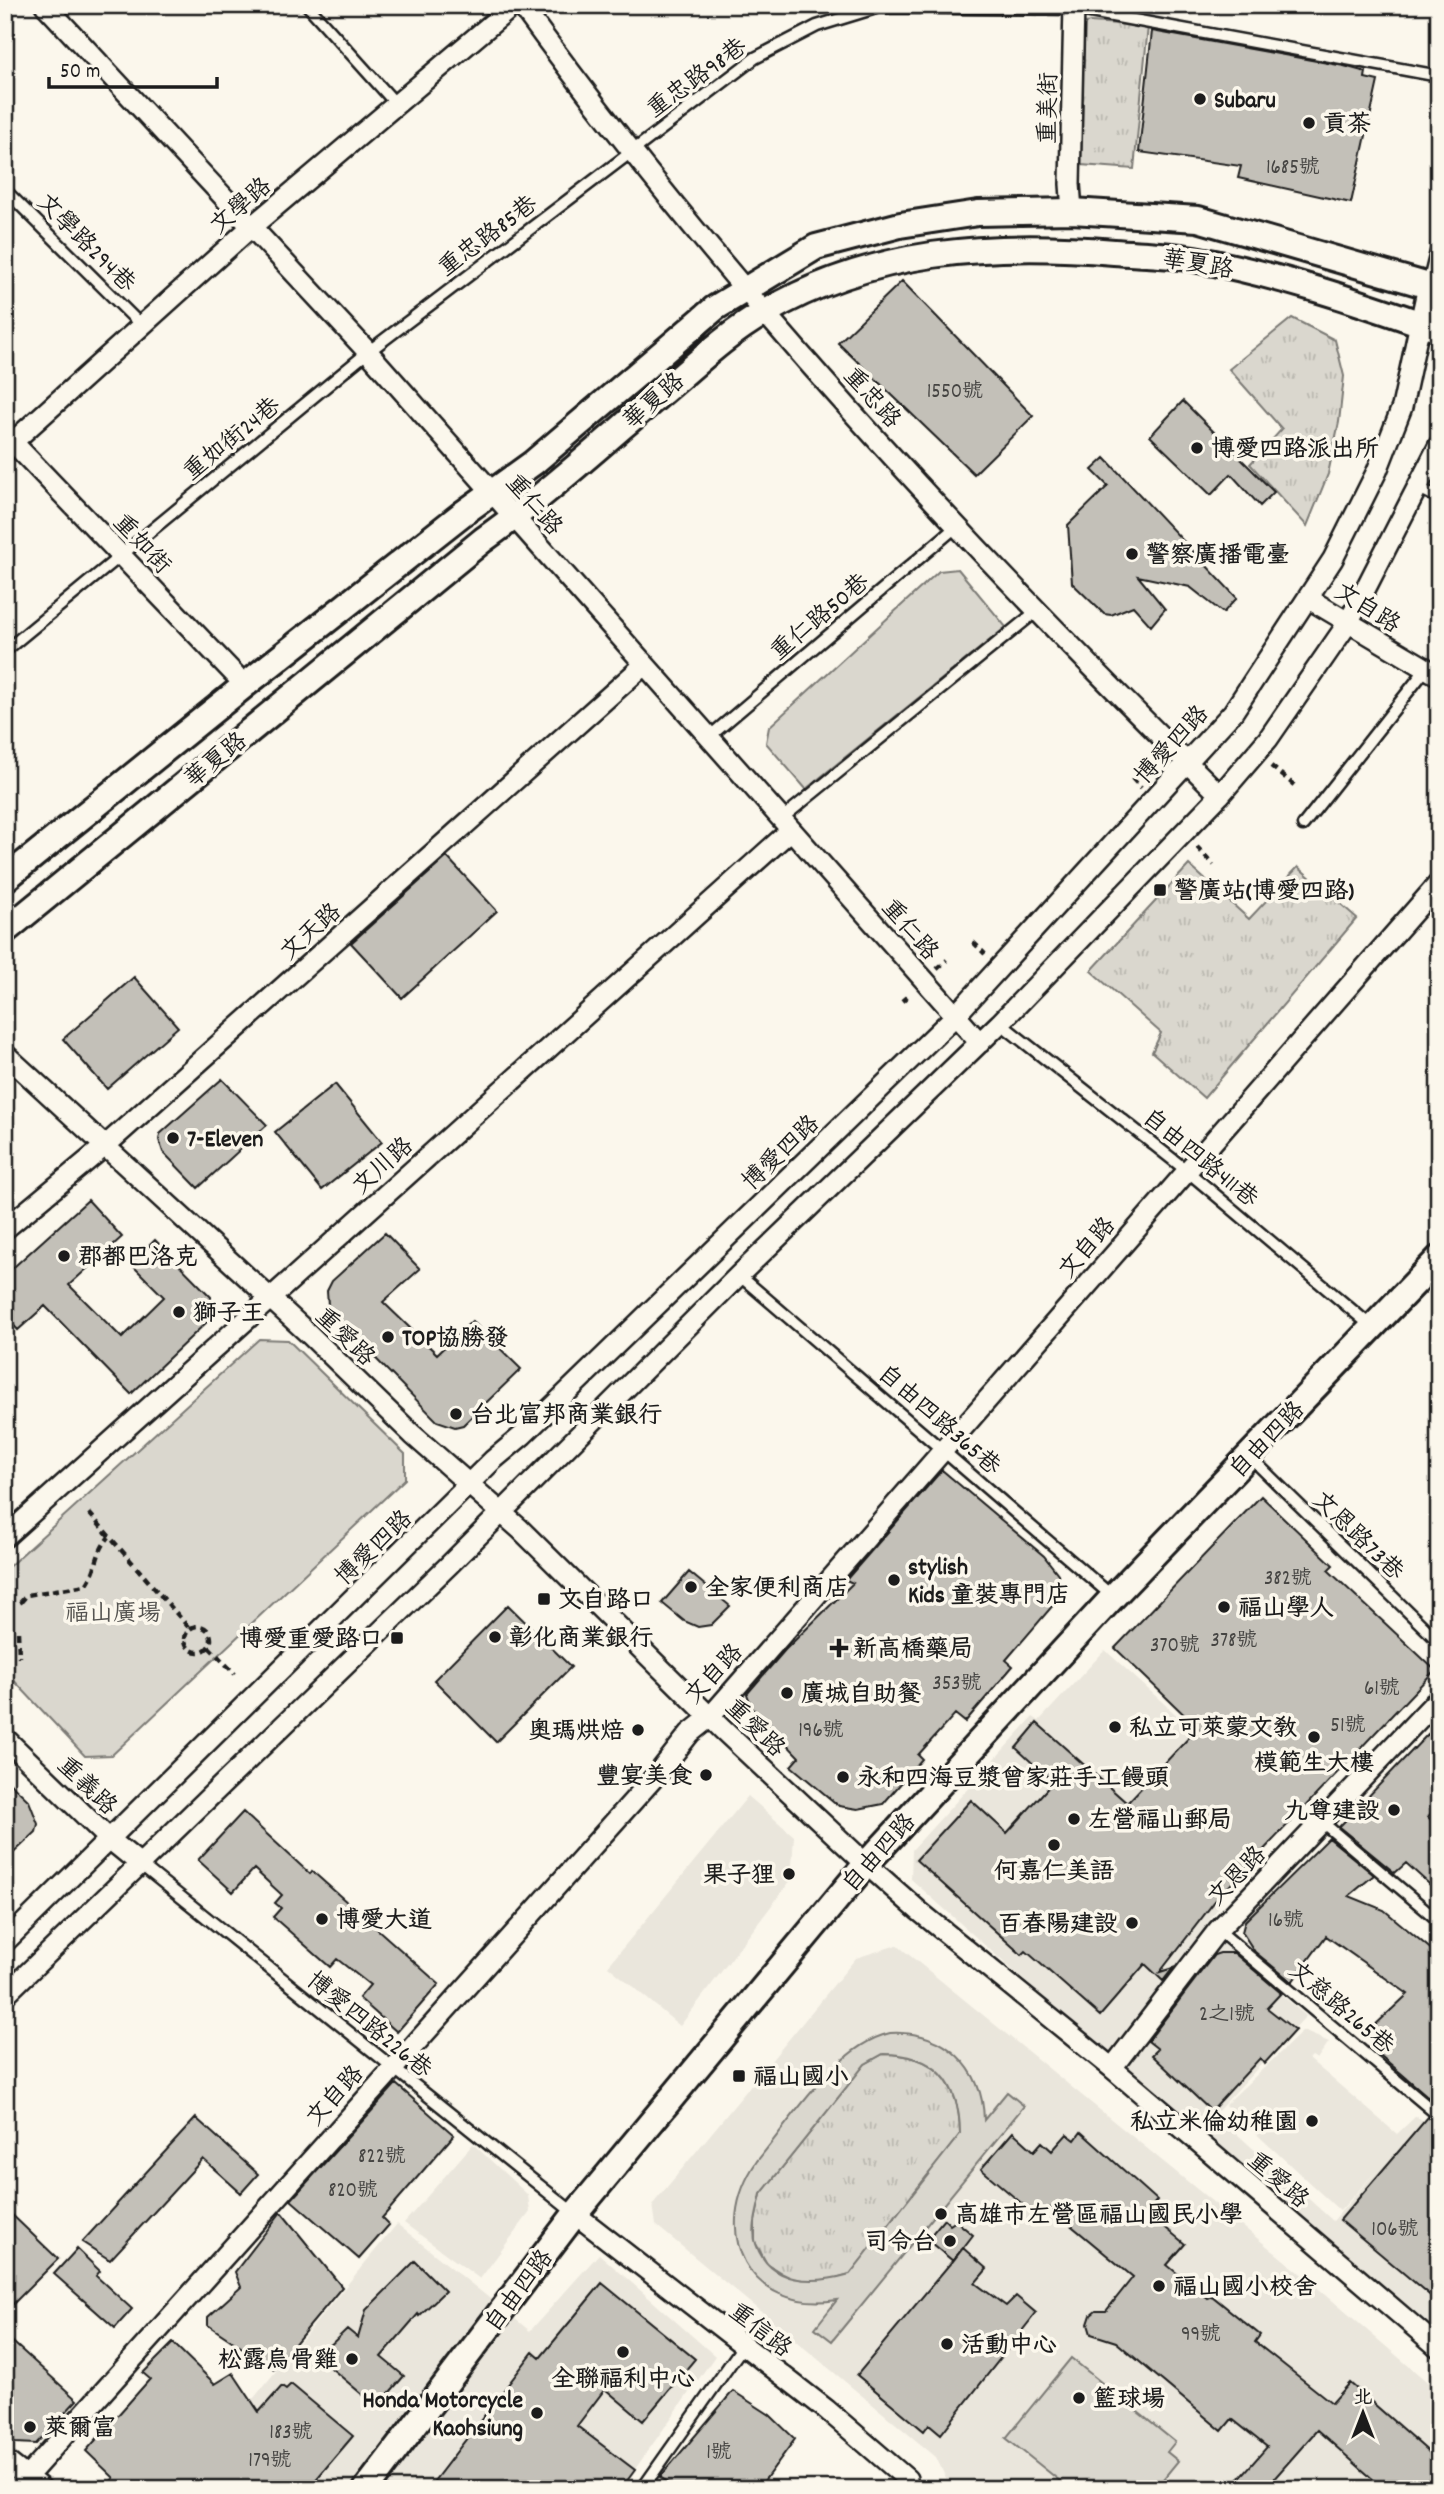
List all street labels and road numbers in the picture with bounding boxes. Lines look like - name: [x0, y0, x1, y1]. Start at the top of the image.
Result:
- street label: 重忠路98巷: [641, 31, 755, 127]
- street label: 重美街: [1032, 72, 1068, 144]
- street label: 文學路: [204, 171, 280, 244]
- street label: 文學路294巷: [28, 187, 142, 301]
- street label: 重忠路85巷: [432, 189, 546, 286]
- street label: 華夏路: [1159, 243, 1236, 289]
- street label: 重忠路: [834, 361, 907, 437]
- street label: 華夏路: [617, 366, 693, 439]
- street label: 重如街24巷: [177, 390, 289, 490]
- street label: 重仁路: [496, 468, 569, 544]
- street label: 重如街: [104, 507, 178, 583]
- street label: 重仁路50巷: [764, 567, 878, 670]
- street label: 文自路: [1327, 576, 1406, 643]
- street label: 博愛四路: [1128, 699, 1218, 793]
- street label: 華夏路: [178, 725, 256, 797]
- street label: 重仁路: [872, 893, 945, 969]
- street label: 文天路: [274, 897, 350, 970]
- street label: 自由四路411巷: [1134, 1102, 1264, 1217]
- street label: 博愛四路: [736, 1109, 828, 1200]
- street label: 文川路: [346, 1131, 422, 1204]
- street label: 文自路: [1052, 1211, 1125, 1287]
- street label: 重愛路: [306, 1301, 382, 1375]
- street label: 自由四路365巷: [869, 1358, 1007, 1484]
- street label: 自由四路: [1223, 1395, 1314, 1487]
- street label: 文恩路73巷: [1303, 1485, 1410, 1590]
- street label: 博愛四路: [329, 1504, 421, 1595]
- street label: 文自路: [678, 1637, 752, 1713]
- street label: 重愛路: [716, 1692, 792, 1766]
- street label: 重義路: [48, 1750, 124, 1824]
- street label: 自由四路: [835, 1807, 925, 1901]
- street label: 文恩路: [1201, 1839, 1275, 1915]
- street label: 文慈路265巷: [1280, 1955, 1401, 2064]
- street label: 博愛四路226巷: [298, 1965, 438, 2088]
- street label: 文自路: [300, 2059, 373, 2135]
- street label: 重愛路: [1239, 2145, 1315, 2218]
- street label: 自由四路: [478, 2243, 563, 2340]
- street label: 重信路: [720, 2296, 798, 2367]

